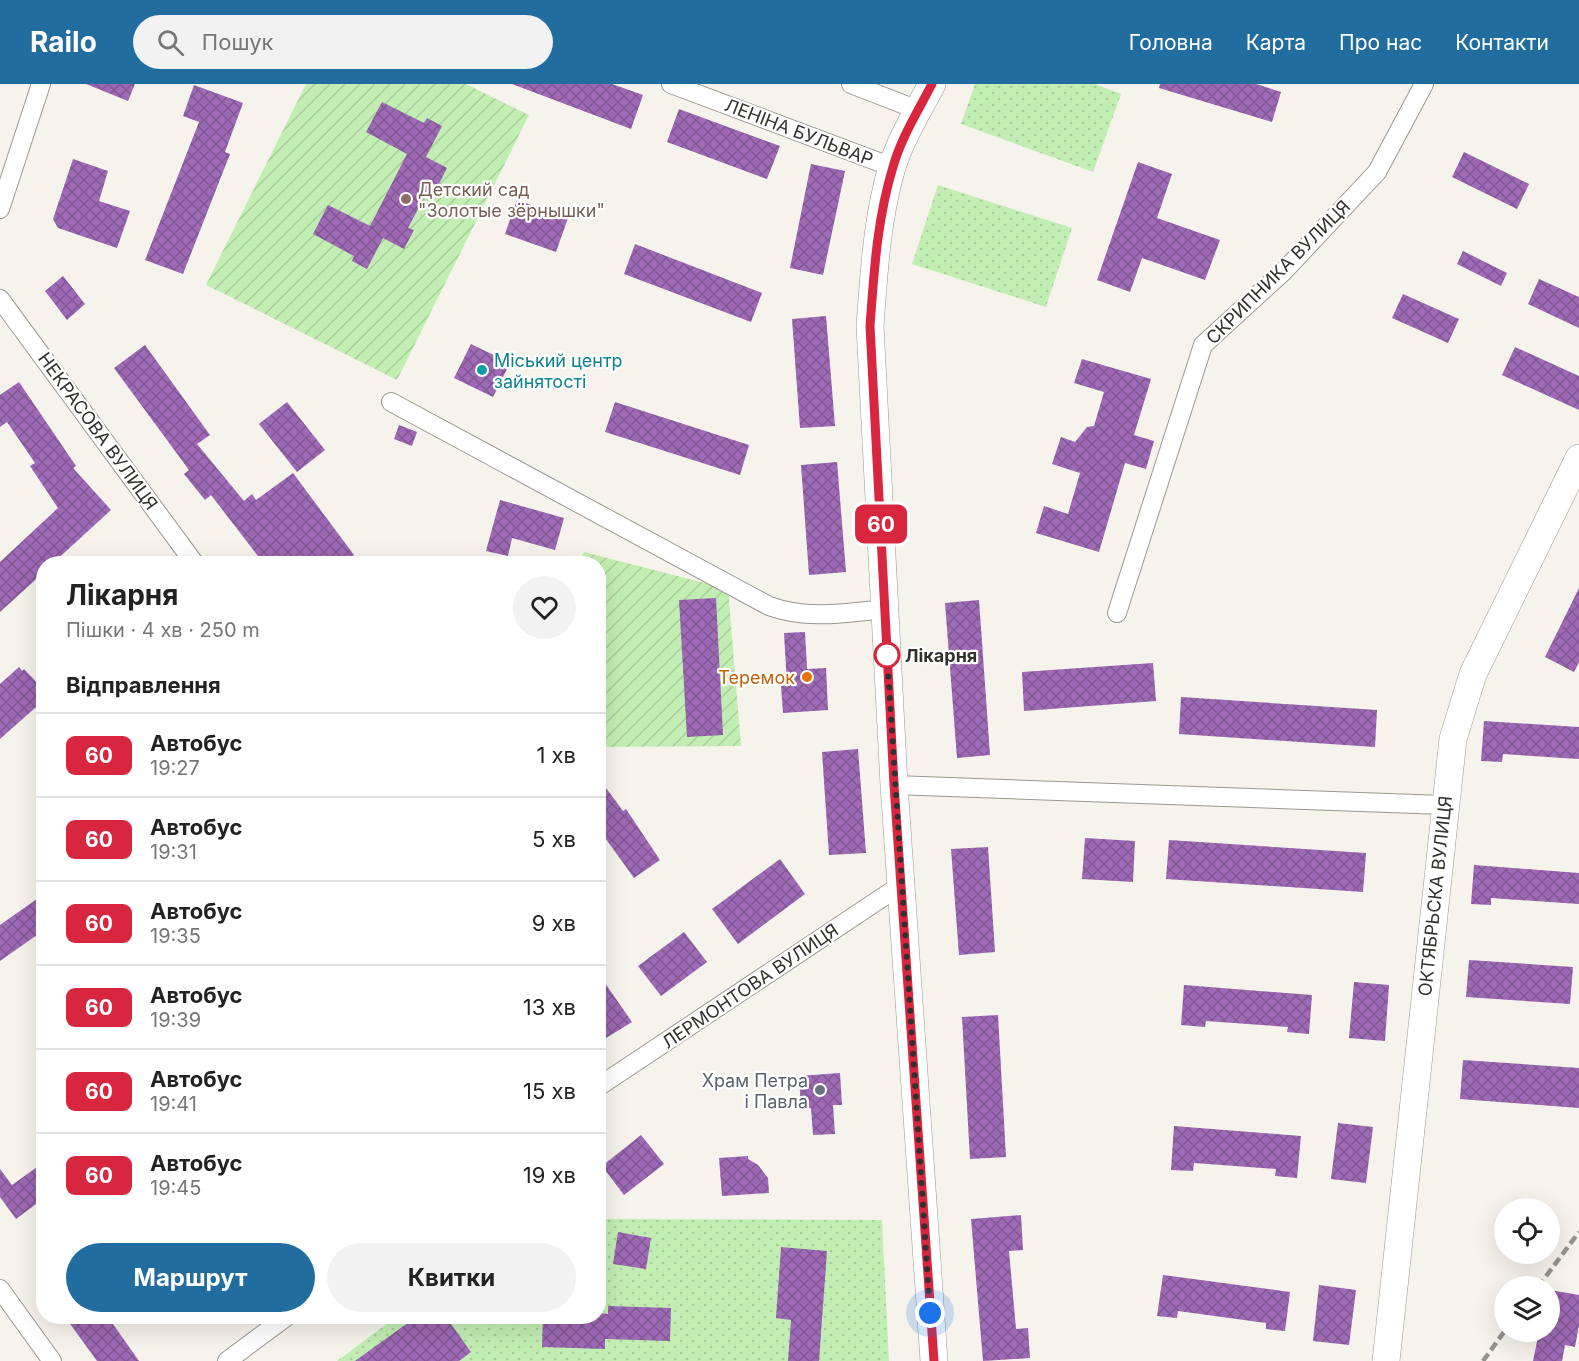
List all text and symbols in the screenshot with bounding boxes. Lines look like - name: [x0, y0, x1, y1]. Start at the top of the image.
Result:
- search box: [133, 15, 553, 69]
- text: Railo: [30, 25, 97, 59]
- icon: search: [154, 26, 187, 59]
- text: Пошук: [202, 29, 273, 55]
- text: Головна: [1129, 30, 1213, 55]
- text: Карта: [1246, 30, 1306, 55]
- text: Про нас: [1339, 30, 1422, 55]
- text: Контакти: [1455, 30, 1549, 55]
- street label: ЛЕНІНА БУЛЬВАР: [722, 94, 876, 170]
- place label: Детский сад "Золотые зёрнышки": [418, 179, 605, 221]
- marker: Детский сад "Золотые зёрнышки": [399, 192, 413, 206]
- street label: СКРИПНИКА ВУЛИЦЯ: [1202, 196, 1354, 348]
- street label: НЕКРАСОВА ВУЛИЦЯ: [34, 348, 162, 514]
- place label: Міський центр зайнятості: [494, 350, 623, 392]
- marker: Міський центр зайнятості: [475, 363, 489, 377]
- line badge: 60: [854, 504, 908, 544]
- text: 60: [867, 512, 895, 537]
- button: heart: [513, 576, 576, 639]
- text: Лікарня: [66, 578, 178, 612]
- text: Пішки · 4 хв · 250 m: [66, 618, 260, 642]
- marker: Лікарня: [874, 642, 900, 668]
- place label: Лікарня: [905, 645, 977, 666]
- place label: Теремок: [718, 667, 795, 688]
- marker: Теремок: [800, 670, 814, 684]
- text: Відправлення: [66, 672, 221, 698]
- text: Автобус: [150, 730, 243, 756]
- text: 1 хв: [536, 742, 576, 768]
- text: 60: [85, 743, 113, 768]
- text: 19:27: [150, 756, 200, 780]
- street label: ОКТЯБРЬСКА ВУЛИЦЯ: [1414, 795, 1456, 997]
- text: Автобус: [150, 814, 243, 840]
- text: 5 хв: [532, 826, 576, 852]
- text: 60: [85, 827, 113, 852]
- text: 19:31: [150, 840, 197, 864]
- text: Автобус: [150, 898, 243, 924]
- text: 9 хв: [532, 910, 576, 936]
- text: 60: [85, 911, 113, 936]
- street label: ЛЕРМОНТОВА ВУЛИЦЯ: [658, 919, 842, 1053]
- text: 19:35: [150, 924, 201, 948]
- text: Автобус: [150, 982, 243, 1008]
- text: 13 хв: [523, 994, 576, 1020]
- text: 60: [85, 995, 113, 1020]
- text: 19:39: [150, 1008, 201, 1032]
- text: Автобус: [150, 1066, 243, 1092]
- place label: Храм Петра і Павла: [702, 1070, 808, 1112]
- text: 15 хв: [523, 1078, 576, 1104]
- text: 60: [85, 1079, 113, 1104]
- marker: Храм Петра і Павла: [813, 1083, 827, 1097]
- text: 19:41: [150, 1092, 197, 1116]
- text: Автобус: [150, 1150, 243, 1176]
- text: 19 хв: [523, 1162, 576, 1188]
- text: 60: [85, 1163, 113, 1188]
- text: 19:45: [150, 1176, 201, 1200]
- map controls: [1494, 1198, 1560, 1342]
- button: locate: [1494, 1198, 1560, 1264]
- button: Маршрут: [66, 1243, 315, 1312]
- button: Квитки: [327, 1243, 576, 1312]
- button: layers: [1494, 1276, 1560, 1342]
- your location: [915, 1298, 945, 1328]

